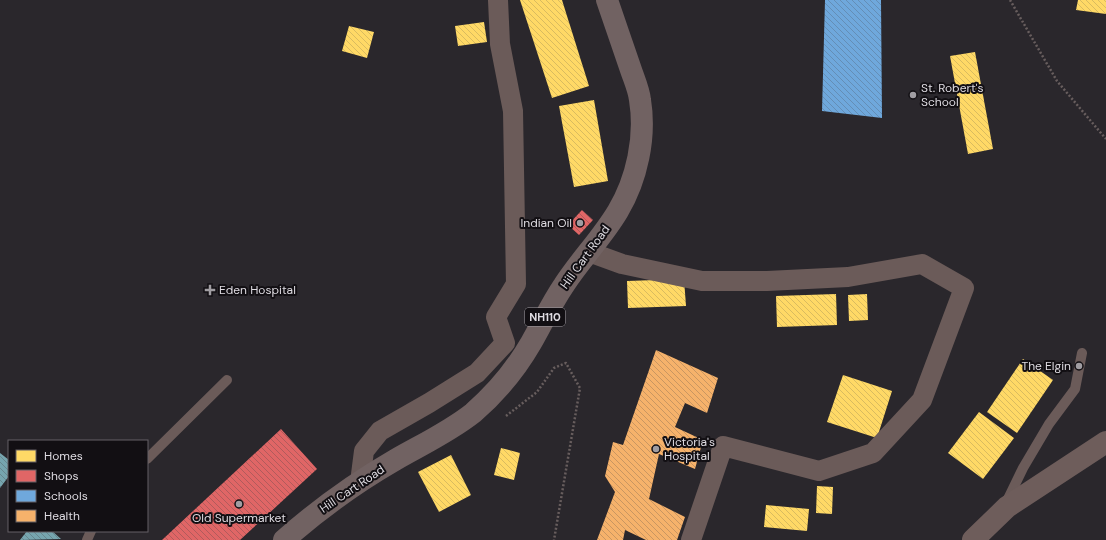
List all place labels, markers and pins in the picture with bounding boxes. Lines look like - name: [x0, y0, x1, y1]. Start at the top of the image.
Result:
- place label: St. Robert's School: [921, 80, 984, 110]
- marker: St. Robert's School: [908, 90, 918, 100]
- place label: Indian Oil: [520, 215, 572, 231]
- marker: Indian Oil: [575, 218, 585, 228]
- place label: Eden Hospital: [219, 282, 296, 298]
- marker: Eden Hospital: [204, 284, 216, 296]
- place label: The Elgin: [1021, 358, 1071, 374]
- marker: The Elgin: [1074, 361, 1084, 371]
- place label: Victoria's Hospital: [664, 434, 715, 464]
- marker: Victoria's Hospital: [651, 444, 661, 454]
- marker: Old Supermarket: [234, 499, 244, 509]
- place label: Old Supermarket: [192, 510, 286, 526]

